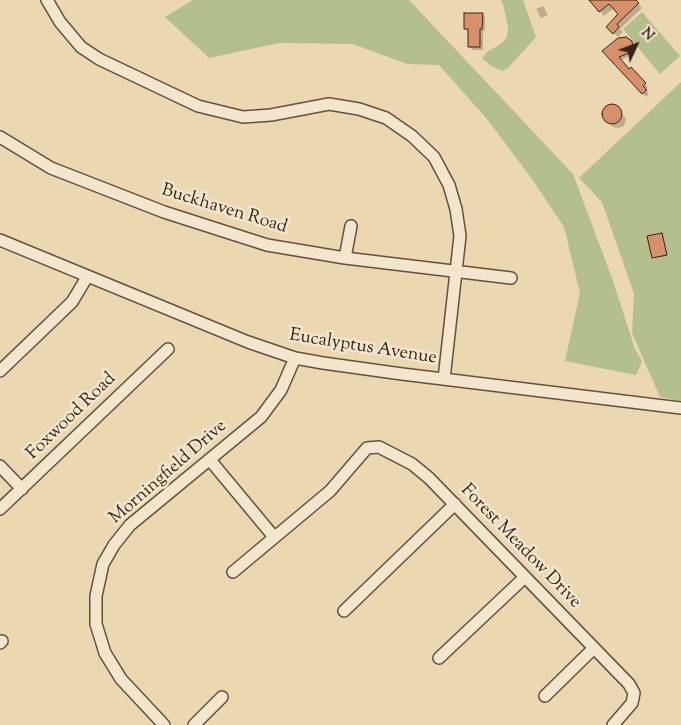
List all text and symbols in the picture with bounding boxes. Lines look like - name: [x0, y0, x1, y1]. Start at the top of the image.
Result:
- north arrow: [611, 20, 661, 70]
- text: N: [636, 24, 658, 46]
- street label: Buckhaven Road: [158, 181, 290, 239]
- street label: Eucalyptus Avenue: [288, 326, 438, 370]
- street label: Foxwood Road: [23, 369, 121, 465]
- street label: Morningfield Drive: [106, 416, 232, 530]
- street label: Forest Meadow Drive: [455, 480, 585, 614]

